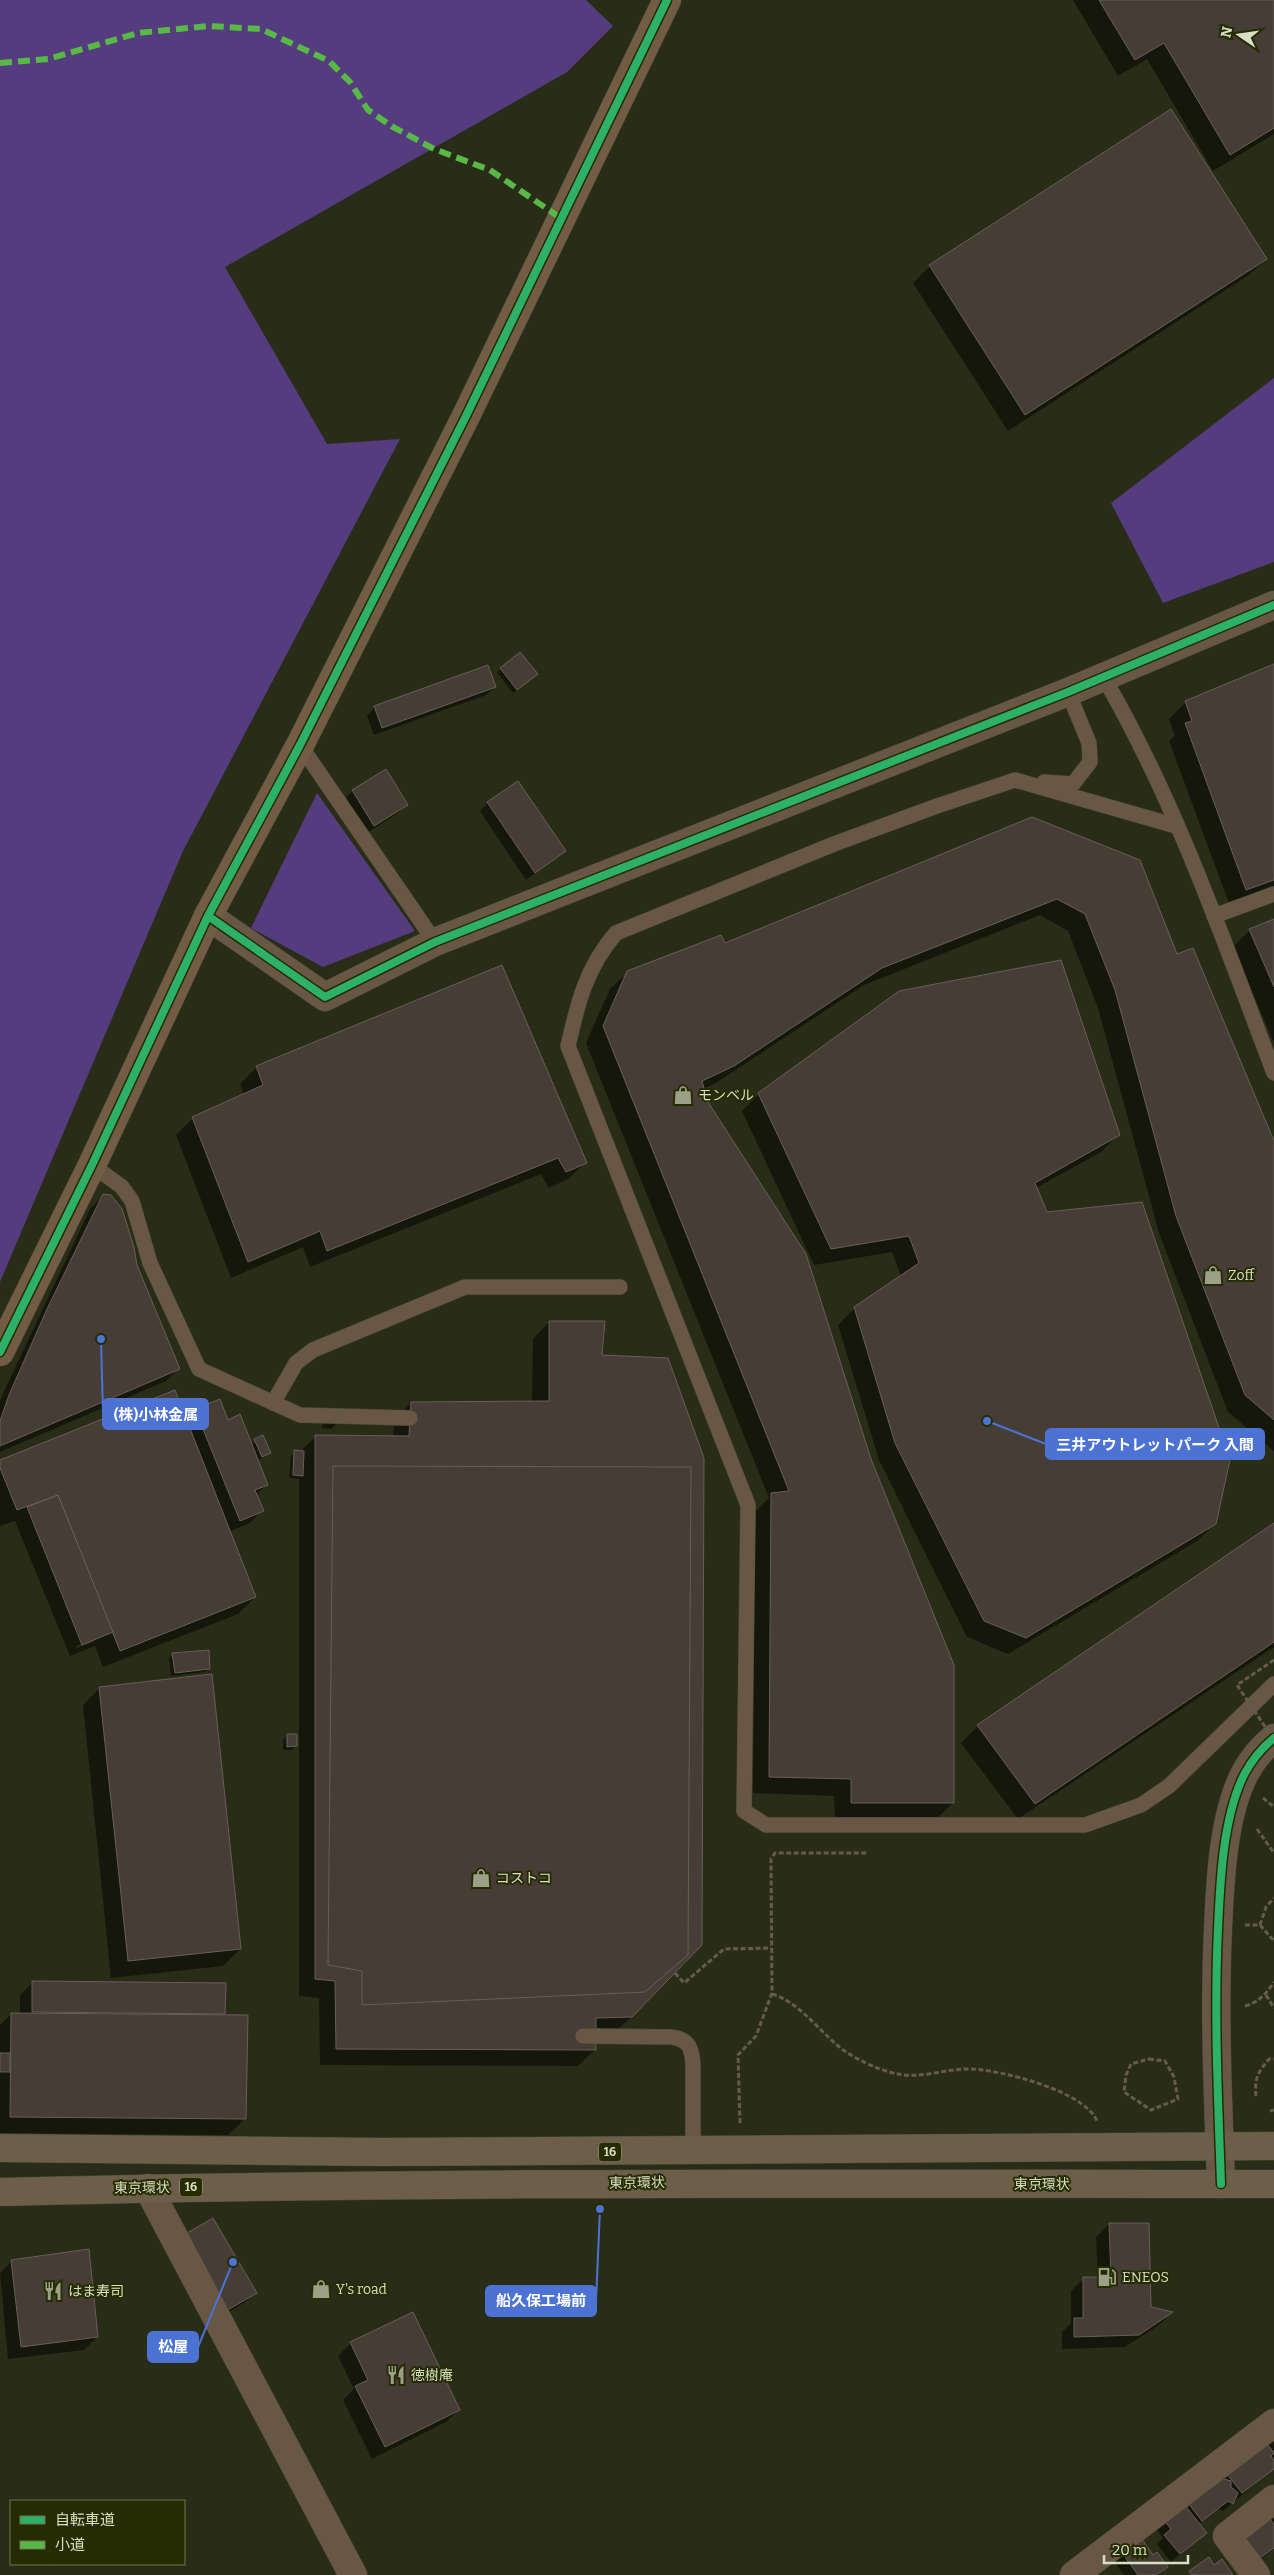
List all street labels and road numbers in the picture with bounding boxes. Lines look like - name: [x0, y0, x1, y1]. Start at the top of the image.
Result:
- road number: 16: [599, 2142, 621, 2162]
- street label: 東京環状: [609, 2174, 665, 2192]
- street label: 東京環状: [1014, 2176, 1070, 2193]
- road number: 16: [180, 2178, 202, 2196]
- street label: 東京環状: [114, 2179, 170, 2197]

